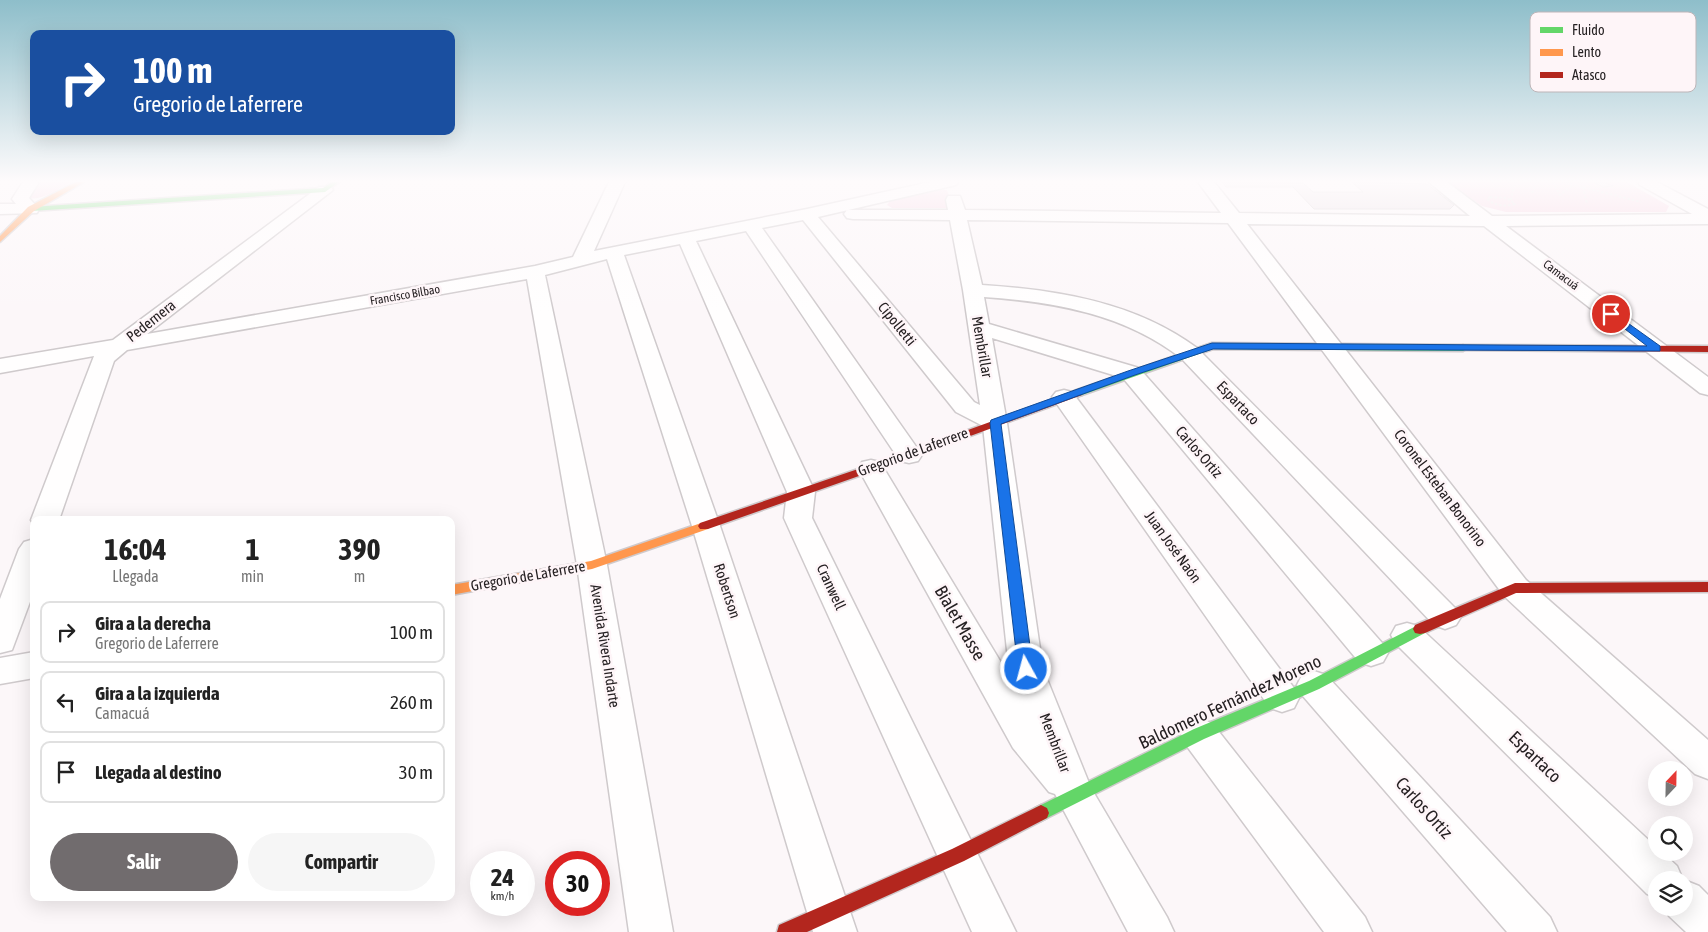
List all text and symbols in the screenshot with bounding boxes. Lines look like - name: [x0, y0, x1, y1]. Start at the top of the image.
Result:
- legend: [1530, 12, 1696, 92]
- text: Fluido: [1572, 22, 1605, 38]
- text: Lento: [1572, 44, 1601, 60]
- icon: right: [50, 50, 115, 115]
- text: 100 m: [133, 50, 212, 90]
- text: Atasco: [1572, 67, 1606, 83]
- text: Gregorio de Laferrere: [133, 91, 303, 117]
- street label: Camacuá: [1540, 257, 1582, 293]
- street label: Francisco Bilbao: [369, 282, 442, 308]
- pin: [1590, 293, 1632, 335]
- street label: Pedernera: [123, 296, 179, 345]
- street label: Cipolletti: [875, 298, 920, 349]
- icon: arrive: [1597, 300, 1625, 328]
- street label: Membrillar: [969, 315, 996, 379]
- street label: Espartaco: [1214, 377, 1263, 428]
- street label: Carlos Ortiz: [1172, 422, 1227, 481]
- street label: Gregorio de Laferrere: [855, 424, 970, 479]
- street label: Coronel Esteban Bonorino: [1391, 426, 1490, 550]
- street label: Juan José Naón: [1142, 508, 1205, 586]
- text: 16:04: [104, 532, 167, 566]
- text: 1: [245, 532, 260, 566]
- text: 390: [338, 532, 381, 566]
- street label: Gregorio de Laferrere: [469, 557, 587, 594]
- street label: Robertson: [711, 561, 744, 620]
- street label: Cranwell: [813, 561, 849, 612]
- text: Llegada: [112, 567, 159, 585]
- text: min: [241, 567, 264, 585]
- text: m: [354, 567, 365, 585]
- street label: Bialet Masse: [931, 582, 990, 664]
- street label: Avenida Rivera Indarte: [587, 583, 624, 709]
- text: Gira a la derecha: [95, 612, 211, 634]
- icon: right: [52, 618, 80, 646]
- text: 100 m: [390, 621, 433, 643]
- text: Gregorio de Laferrere: [95, 634, 219, 652]
- position arrow: [999, 642, 1051, 694]
- street label: Baldomero Fernández Moreno: [1135, 650, 1324, 753]
- text: Gira a la izquierda: [95, 682, 220, 704]
- icon: left: [52, 688, 80, 716]
- text: 260 m: [390, 691, 433, 713]
- text: Camacuá: [95, 704, 150, 722]
- street label: Membrillar: [1036, 711, 1075, 775]
- street label: Espartaco: [1505, 727, 1566, 787]
- icon: arrive: [52, 758, 80, 786]
- text: Llegada al destino: [95, 761, 222, 783]
- text: 30 m: [399, 761, 433, 783]
- north arrow: [1648, 761, 1692, 806]
- map controls: [1648, 761, 1693, 916]
- street label: Carlos Ortiz: [1391, 773, 1458, 843]
- button: search: [1648, 816, 1693, 861]
- button: Salir: [50, 833, 238, 891]
- button: Compartir: [248, 833, 435, 891]
- speed limit sign: 30: [545, 851, 610, 916]
- text: 24: [491, 863, 514, 891]
- button: layers: [1648, 871, 1693, 916]
- text: km/h: [491, 889, 514, 903]

